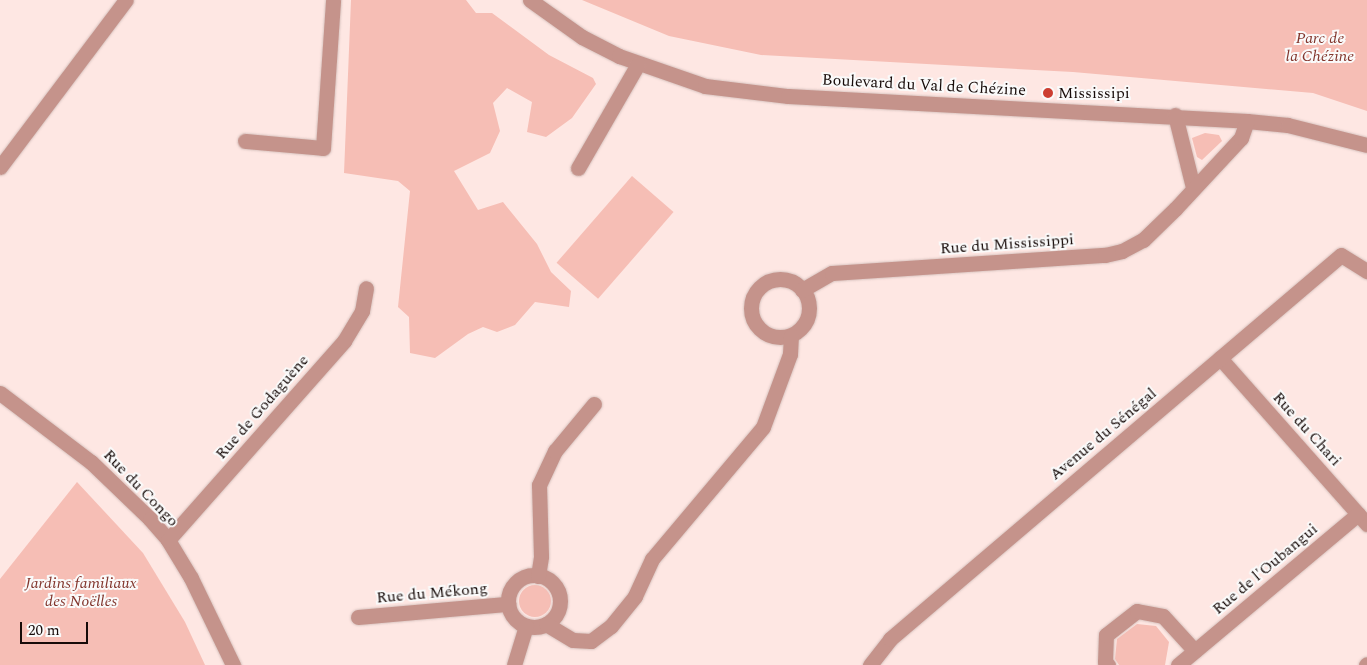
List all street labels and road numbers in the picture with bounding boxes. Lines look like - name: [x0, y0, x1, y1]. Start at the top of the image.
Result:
- street label: Boulevard du Val de Chézine: [822, 70, 1026, 100]
- street label: Rue du Mississippi: [939, 230, 1075, 258]
- street label: Rue de Godaguène: [211, 351, 313, 463]
- street label: Avenue du Sénégal: [1046, 384, 1160, 484]
- street label: Rue du Chari: [1269, 388, 1345, 470]
- street label: Rue du Congo: [99, 445, 183, 531]
- street label: Rue de l'Oubangui: [1209, 519, 1321, 619]
- street label: Rue du Mékong: [376, 579, 488, 607]

